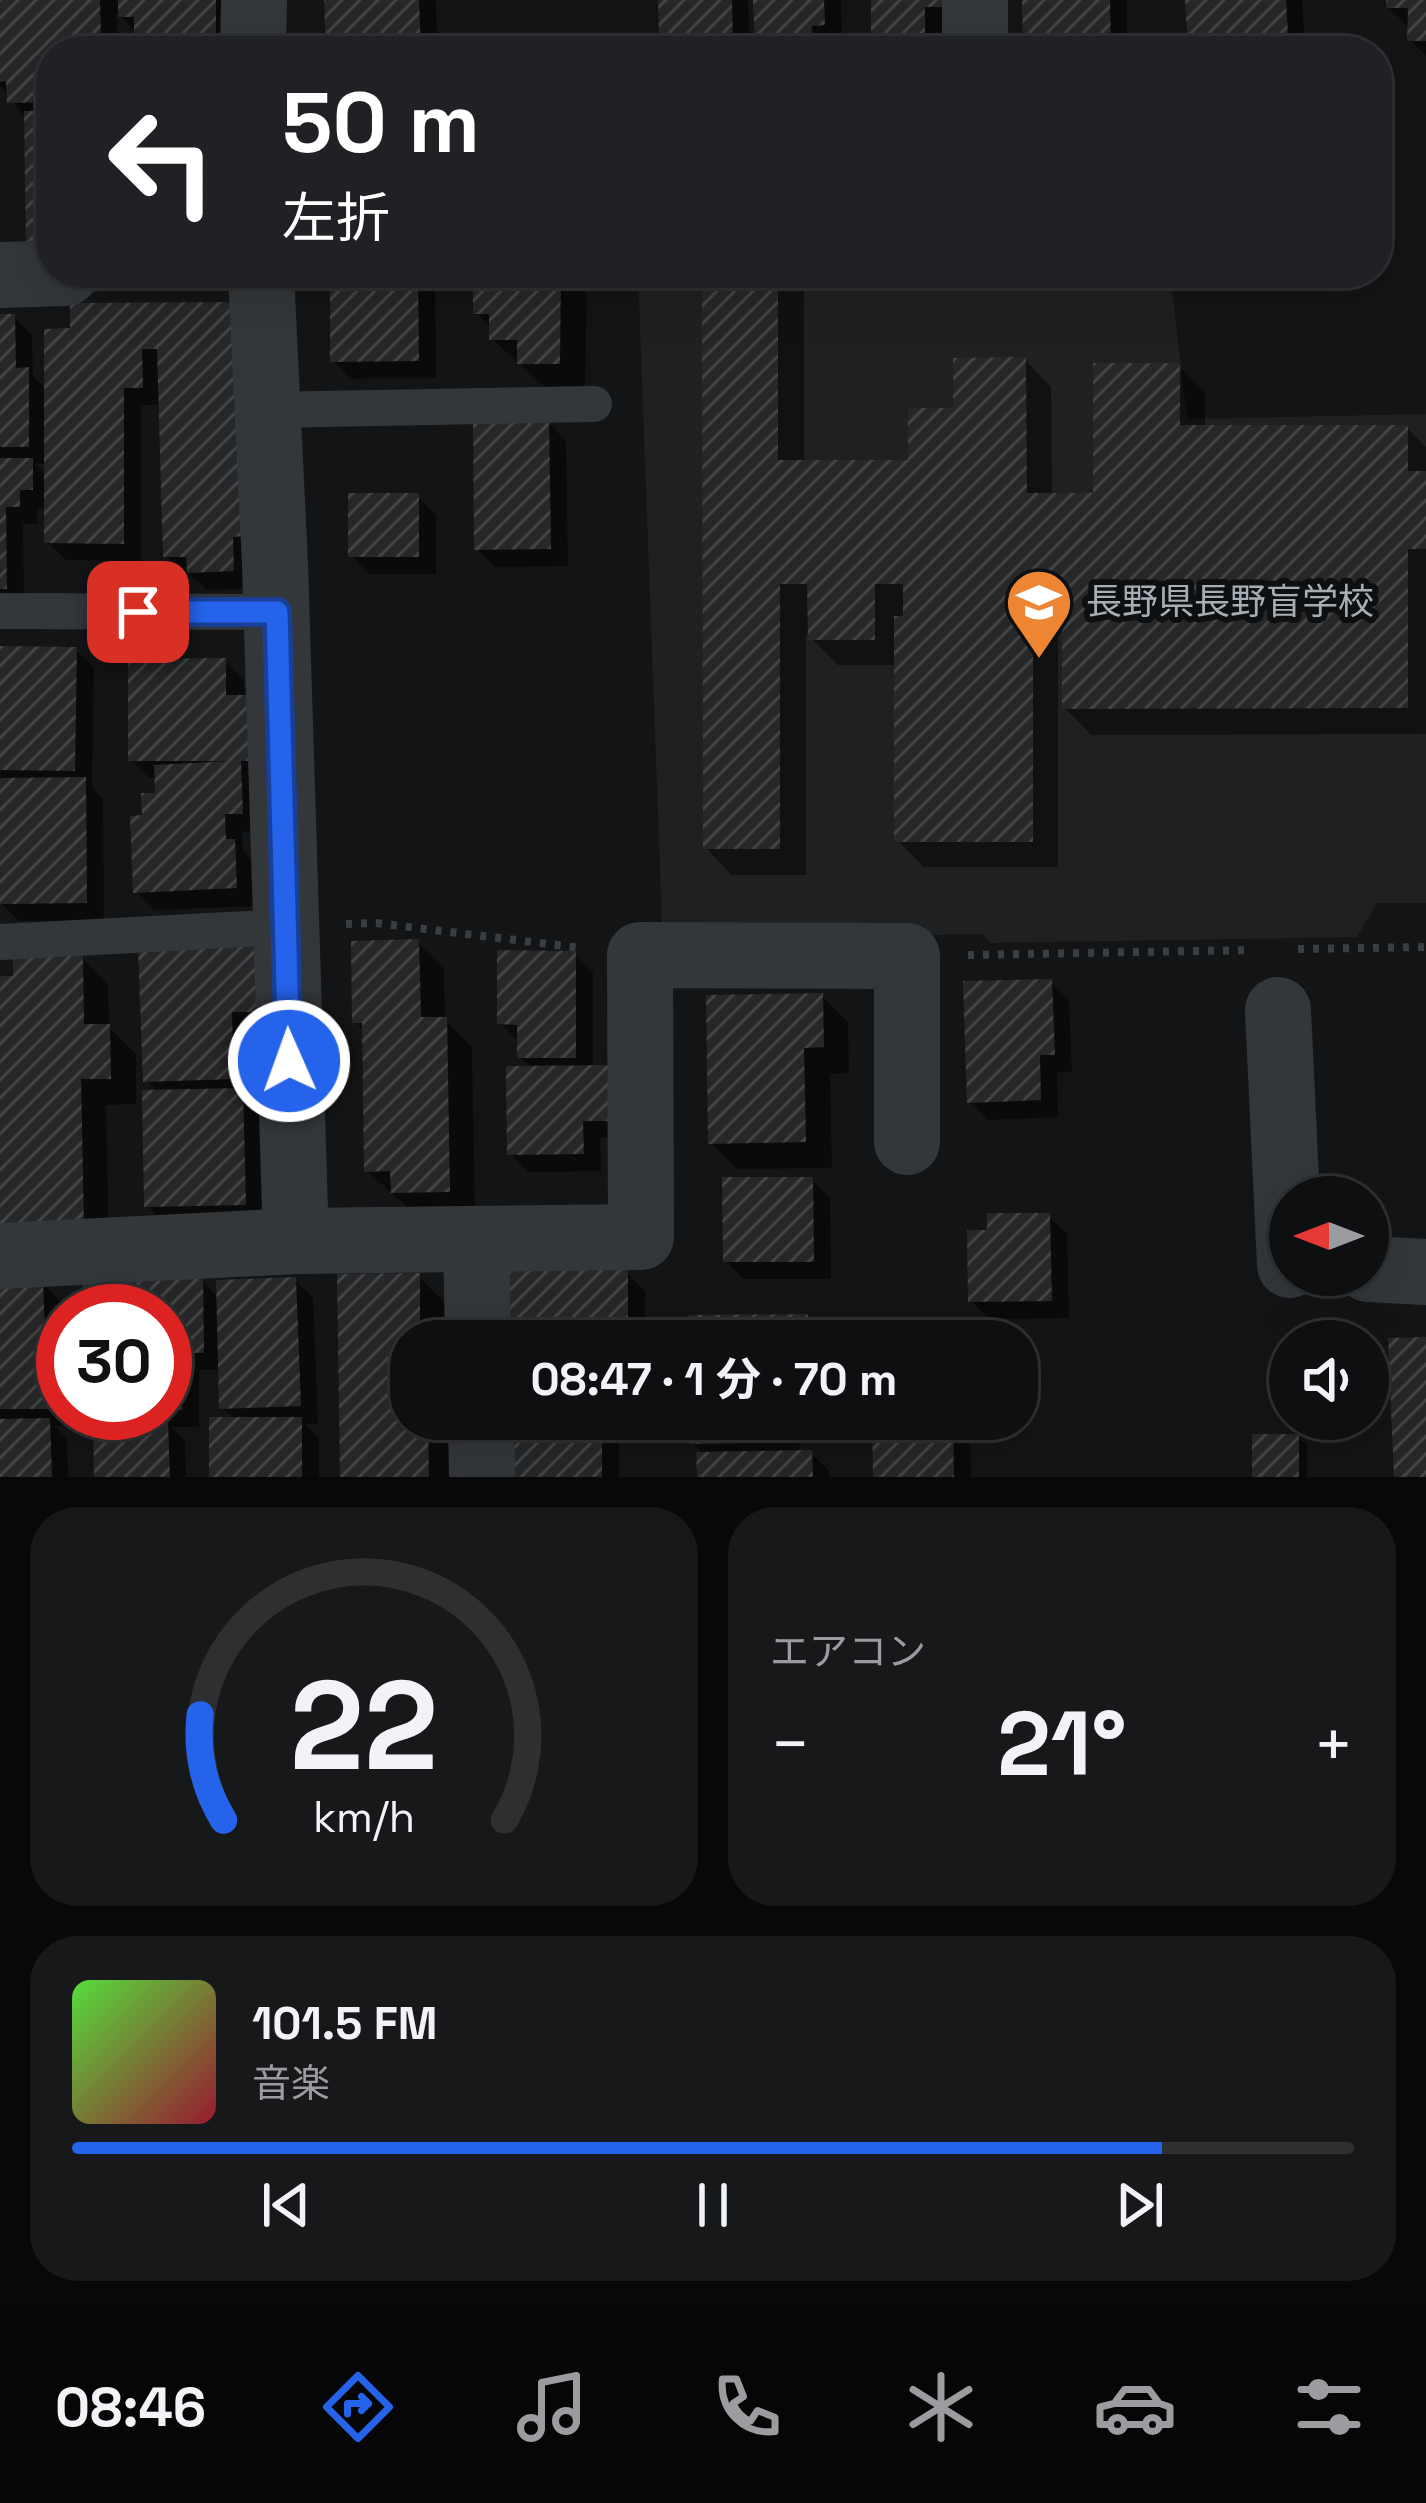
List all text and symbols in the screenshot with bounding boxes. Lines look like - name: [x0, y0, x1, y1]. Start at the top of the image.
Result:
- text: 50 m: [282, 69, 480, 177]
- icon: left: [84, 84, 240, 240]
- text: 左折: [282, 184, 390, 253]
- pin: [87, 561, 189, 663]
- school or university icon: 長野県長野盲学校: [1004, 567, 1074, 661]
- icon: arrive: [105, 579, 171, 645]
- place label: 長野県長野盲学校: [1086, 579, 1374, 625]
- position arrow: [226, 998, 352, 1124]
- north arrow: [1269, 1176, 1389, 1296]
- map controls: [1269, 1176, 1389, 1440]
- speed limit sign: 30: [36, 1284, 192, 1440]
- button: sound: [1269, 1320, 1389, 1440]
- text: 08:47 · 1 分 · 70 m: [530, 1351, 898, 1408]
- text: エアコン: [770, 1627, 926, 1676]
- text: 22: [290, 1646, 438, 1805]
- text: 21°: [997, 1686, 1127, 1801]
- text: −: [770, 1702, 811, 1786]
- text: +: [1313, 1702, 1354, 1786]
- text: km/h: [313, 1789, 415, 1844]
- text: 101.5 FM: [252, 1995, 437, 2052]
- text: 音楽: [252, 2059, 330, 2108]
- icon: previous: [253, 2172, 319, 2238]
- icon: pause: [680, 2172, 746, 2238]
- icon: next: [1107, 2172, 1173, 2238]
- icon: directions: [316, 2365, 400, 2449]
- icon: music: [510, 2365, 594, 2449]
- icon: phone: [705, 2365, 789, 2449]
- icon: climate: [899, 2365, 983, 2449]
- icon: car: [1093, 2365, 1177, 2449]
- icon: filters: [1287, 2365, 1371, 2449]
- text: 08:46: [55, 2373, 206, 2442]

